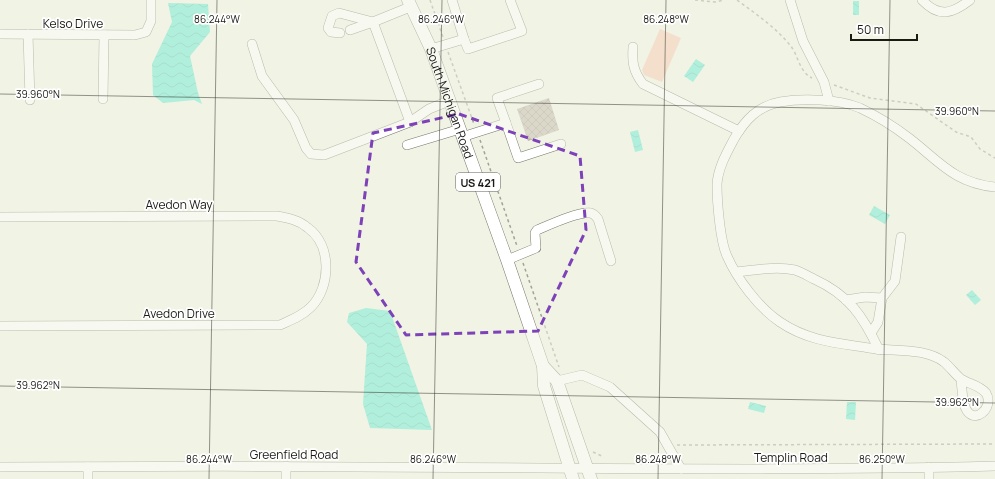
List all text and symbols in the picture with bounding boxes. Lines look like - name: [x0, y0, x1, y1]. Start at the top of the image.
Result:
- text: 86.244°W: [194, 12, 241, 26]
- text: 86.246°W: [418, 12, 465, 26]
- text: 86.248°W: [643, 12, 689, 26]
- street label: Kelso Drive: [43, 15, 103, 32]
- scale bar: [851, 16, 917, 42]
- text: 50 m: [857, 21, 884, 38]
- street label: South Michigan Road: [422, 44, 478, 161]
- text: 39.960°N: [16, 87, 60, 101]
- text: 39.960°N: [935, 104, 979, 118]
- road number: US 421: [456, 173, 500, 191]
- street label: Avedon Way: [145, 196, 213, 213]
- street label: Avedon Drive: [143, 305, 215, 322]
- text: 39.962°N: [16, 378, 60, 392]
- text: 39.962°N: [935, 395, 979, 409]
- street label: Greenfield Road: [250, 446, 338, 463]
- street label: Templin Road: [754, 449, 828, 466]
- text: 86.244°W: [186, 452, 233, 466]
- text: 86.246°W: [410, 452, 457, 466]
- text: 86.248°W: [635, 452, 681, 466]
- text: 86.250°W: [859, 452, 906, 466]

